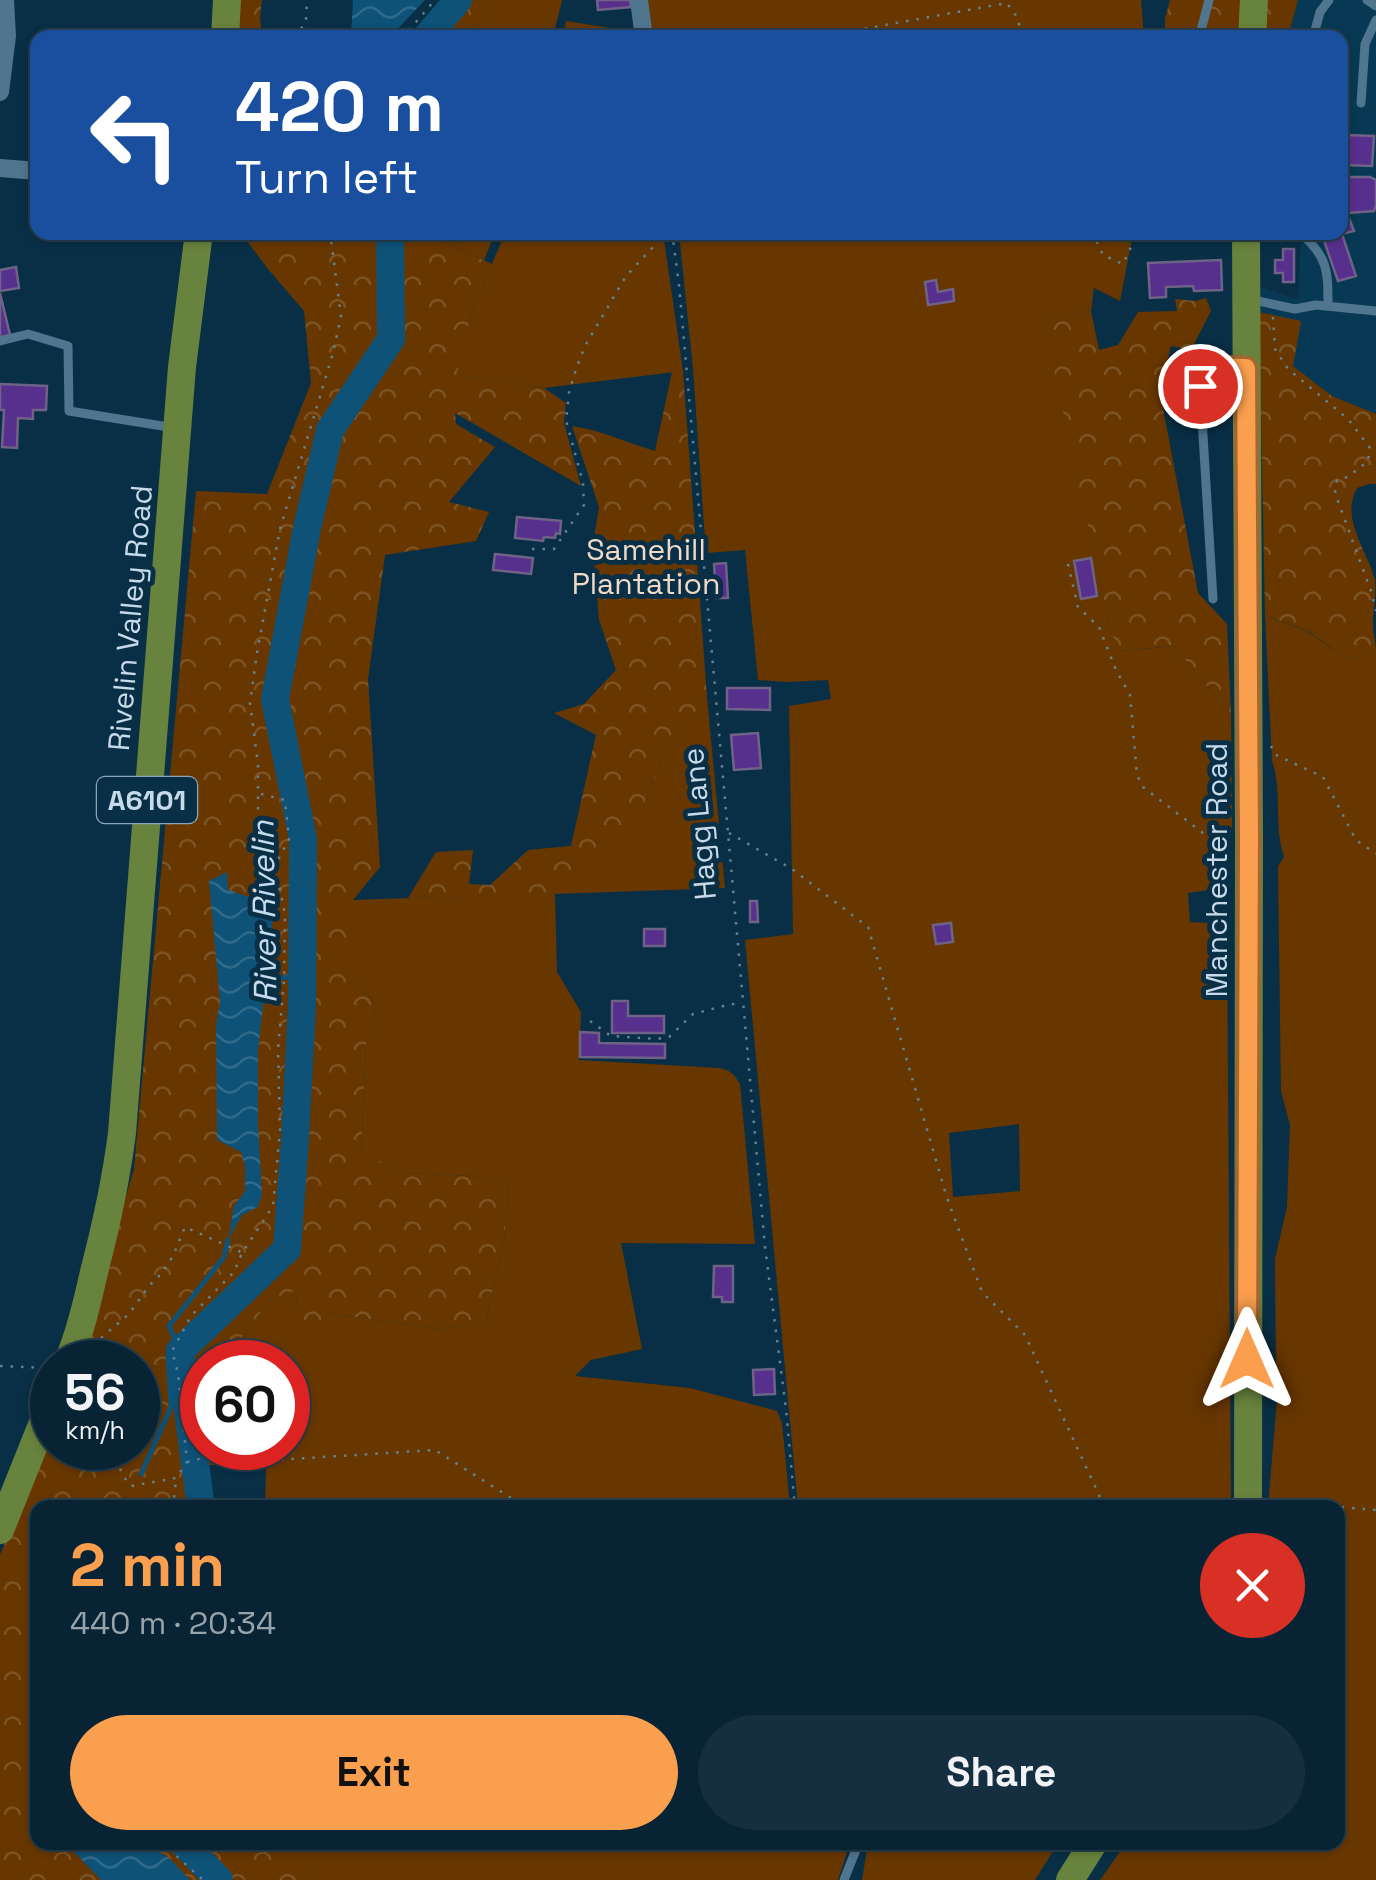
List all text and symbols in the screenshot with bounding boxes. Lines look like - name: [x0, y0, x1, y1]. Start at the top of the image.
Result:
- text: 420 m: [235, 62, 444, 151]
- icon: left: [70, 70, 200, 200]
- text: Turn left: [235, 149, 418, 206]
- pin: [1158, 344, 1243, 429]
- icon: arrive: [1173, 359, 1228, 414]
- street label: Rivelin Valley Road: [99, 483, 161, 753]
- park label: Samehill Plantation: [572, 530, 720, 603]
- street label: Manchester Road: [1197, 743, 1236, 997]
- street label: Hagg Lane: [673, 746, 725, 902]
- road number: A6101: [97, 777, 197, 823]
- water label: River Rivelin: [242, 819, 286, 1004]
- position arrow: [1195, 1307, 1299, 1411]
- speed limit sign: 60: [180, 1340, 310, 1470]
- text: 56: [65, 1361, 125, 1425]
- text: km/h: [65, 1414, 125, 1446]
- text: 2 min: [70, 1527, 225, 1604]
- button: close: [1200, 1533, 1305, 1638]
- text: 440 m · 20:34: [70, 1603, 276, 1643]
- button: Exit: [70, 1715, 678, 1830]
- button: Share: [698, 1715, 1305, 1830]

